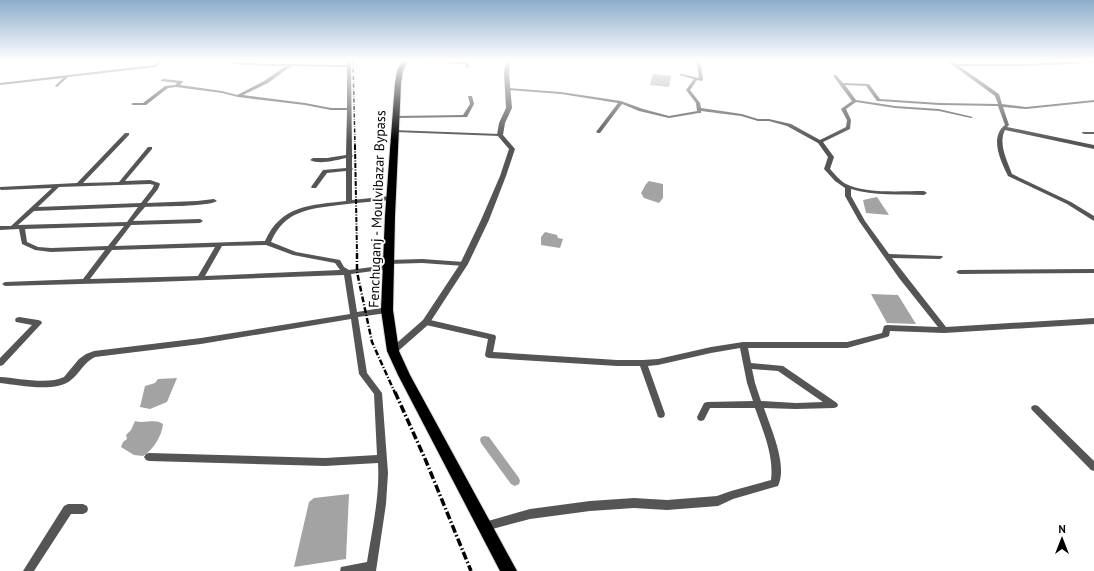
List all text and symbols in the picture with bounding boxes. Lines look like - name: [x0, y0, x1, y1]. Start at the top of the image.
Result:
- street label: Fenchuganj - Moulvibazar Bypass: [365, 110, 389, 308]
- north arrow: [1042, 519, 1082, 559]
- text: N: [1058, 522, 1066, 536]

